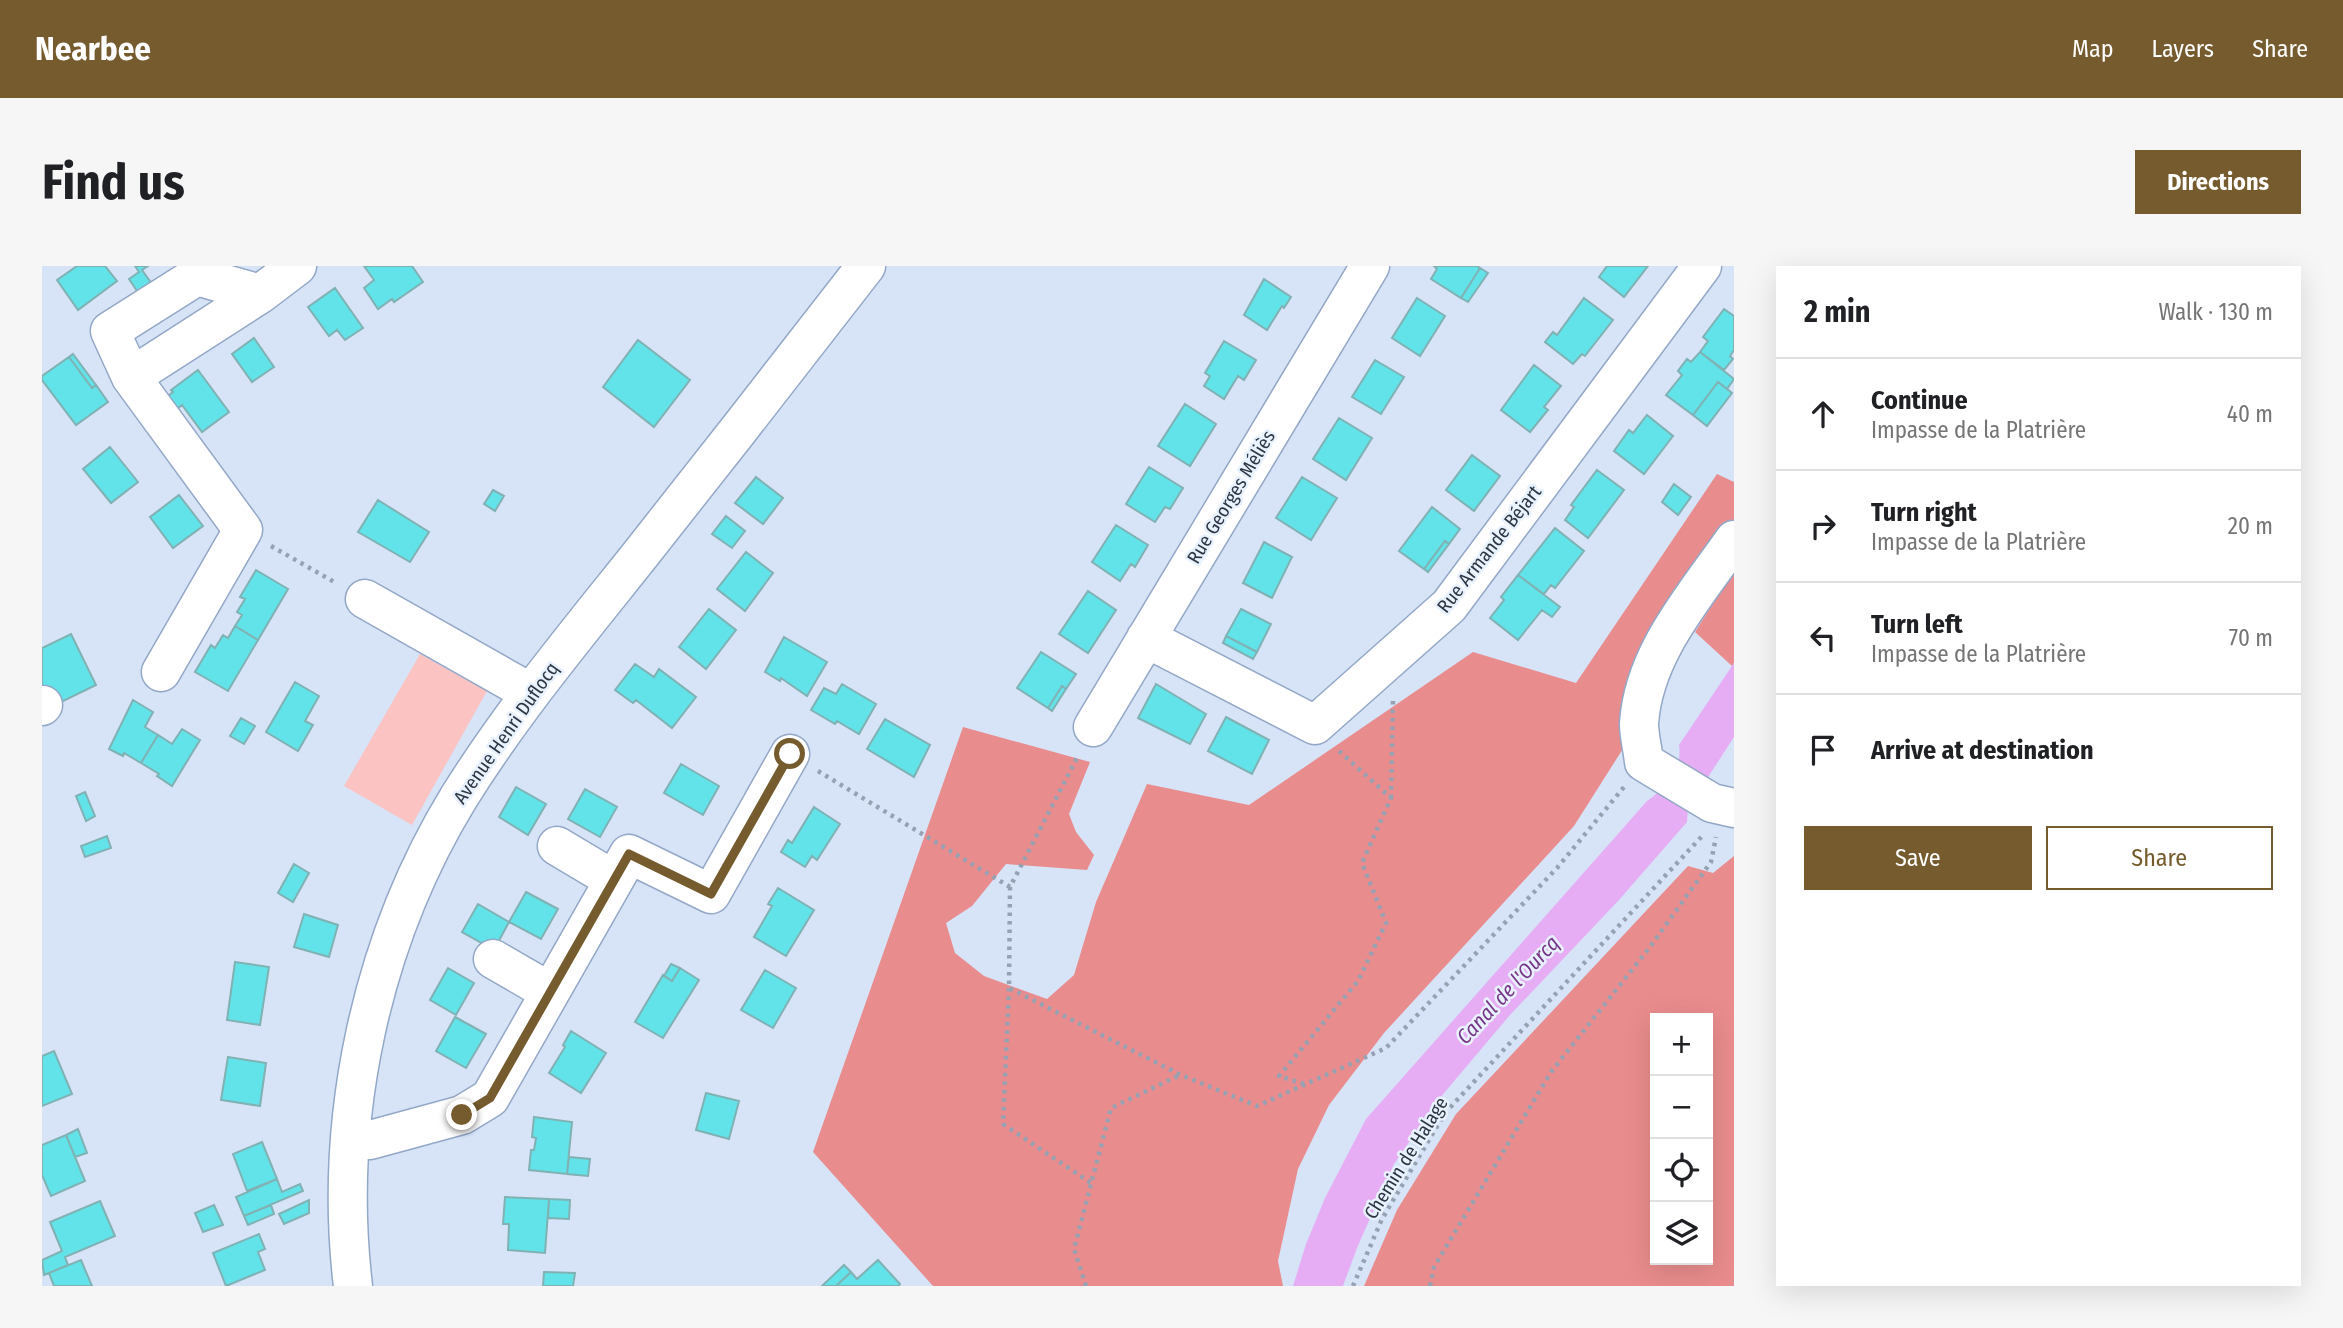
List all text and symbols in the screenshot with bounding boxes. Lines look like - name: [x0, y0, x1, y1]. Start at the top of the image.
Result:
- text: Nearbee: [35, 29, 151, 69]
- text: Map: [2072, 35, 2114, 63]
- text: Layers: [2152, 35, 2214, 63]
- text: Share: [2252, 35, 2308, 63]
- button: Directions: [2135, 150, 2301, 214]
- text: Find us: [42, 153, 185, 212]
- text: 2 min: [1804, 294, 1871, 330]
- text: Walk · 130 m: [2159, 298, 2273, 326]
- text: Continue: [1871, 385, 1968, 416]
- icon: ahead: [1804, 395, 1842, 433]
- text: 40 m: [2227, 400, 2273, 428]
- text: Impasse de la Platrière: [1871, 416, 2086, 444]
- street label: Rue Georges Méliès: [1182, 426, 1280, 568]
- street label: Rue Armande Béjart: [1432, 480, 1546, 617]
- text: Turn right: [1871, 497, 1977, 528]
- icon: right: [1804, 507, 1842, 545]
- text: 20 m: [2228, 512, 2273, 540]
- text: Impasse de la Platrière: [1871, 528, 2086, 556]
- text: Turn left: [1871, 609, 1963, 640]
- icon: left: [1804, 619, 1842, 657]
- text: 70 m: [2229, 624, 2273, 652]
- text: Impasse de la Platrière: [1871, 640, 2086, 668]
- street label: Avenue Henri Duflocq: [449, 658, 563, 808]
- icon: arrive: [1804, 731, 1842, 769]
- text: Arrive at destination: [1871, 735, 2094, 766]
- route start: [774, 738, 805, 769]
- button: Save: [1804, 826, 2032, 890]
- button: Share: [2046, 826, 2273, 890]
- water label: Canal de l'Ourcq: [1451, 930, 1565, 1050]
- map controls: [1650, 1013, 1713, 1265]
- button: +: [1650, 1013, 1713, 1076]
- button: −: [1650, 1076, 1713, 1139]
- street label: Chemin de Halage: [1359, 1093, 1453, 1223]
- route end: [446, 1099, 477, 1130]
- button: locate: [1650, 1139, 1713, 1202]
- button: layers: [1650, 1202, 1713, 1265]

